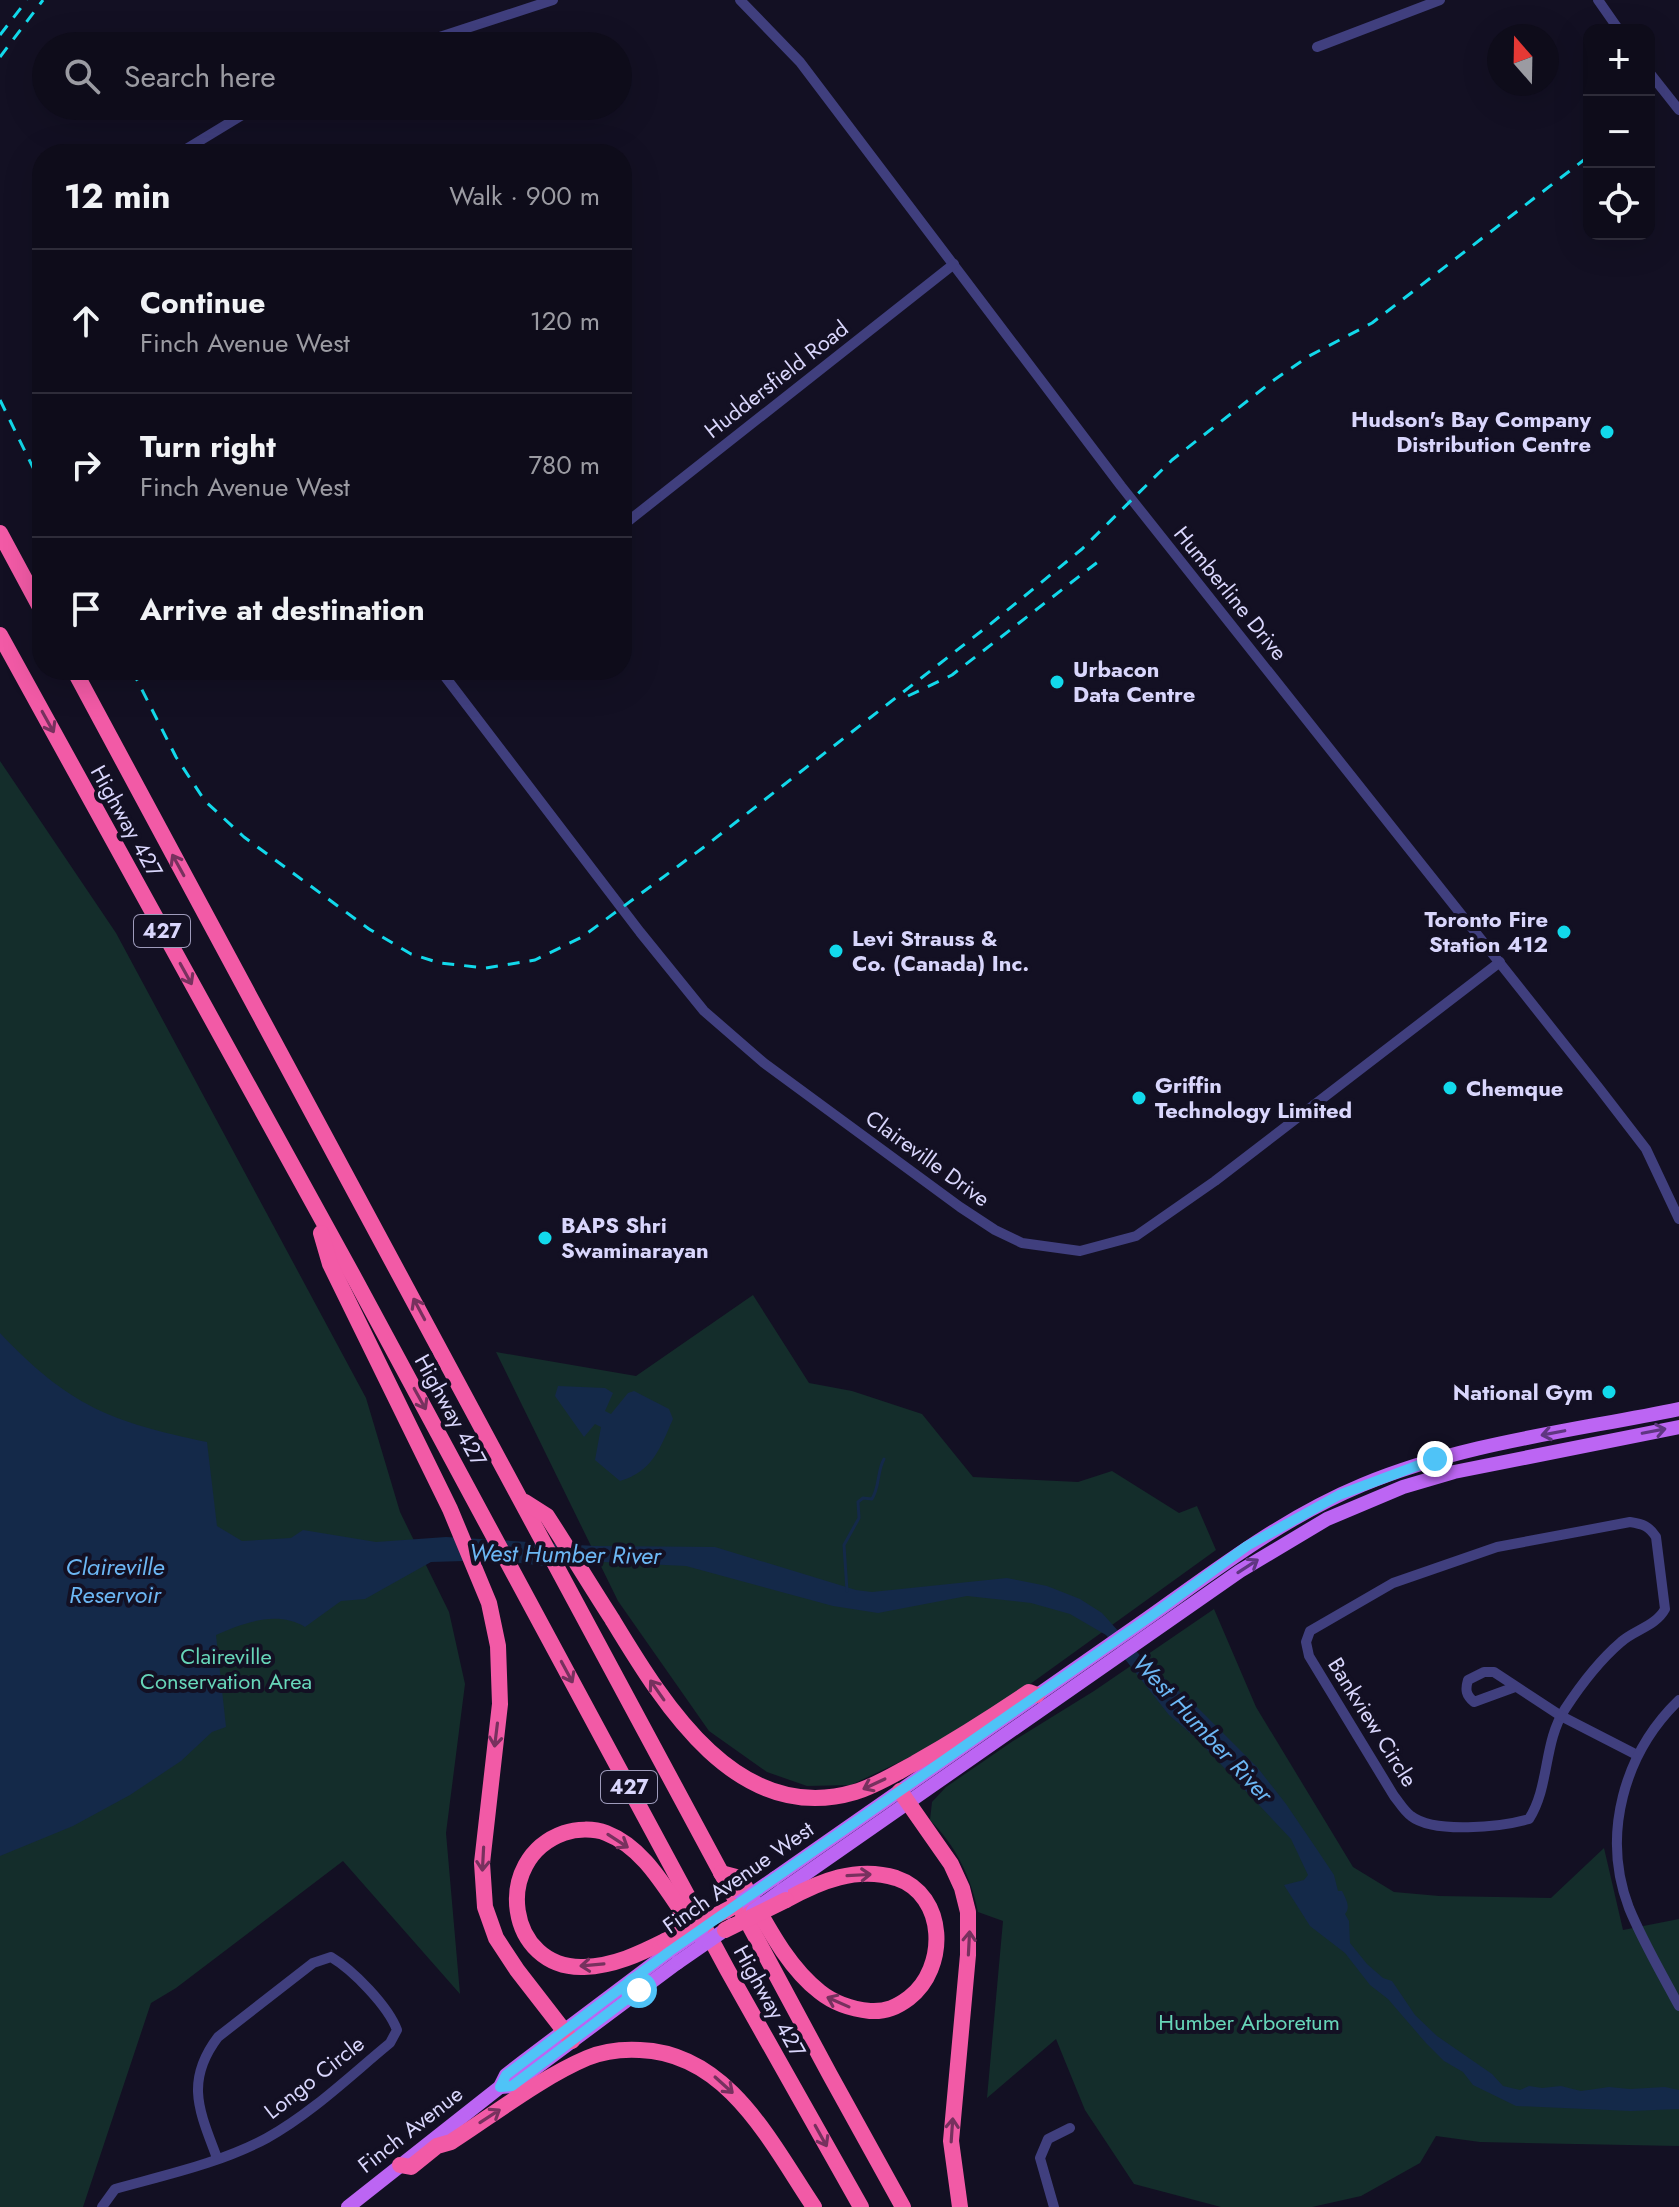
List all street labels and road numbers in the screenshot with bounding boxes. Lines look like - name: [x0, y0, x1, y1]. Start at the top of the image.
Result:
- street label: Huddersfield Road: [697, 312, 855, 446]
- street label: Humberline Drive: [1167, 519, 1295, 667]
- street label: Highway 427: [83, 759, 171, 883]
- road number: 427: [134, 915, 190, 947]
- street label: Claireville Drive: [859, 1102, 997, 1214]
- street label: Highway 427: [407, 1348, 495, 1472]
- street label: Bankview Circle: [1320, 1651, 1426, 1793]
- road number: 427: [601, 1771, 657, 1803]
- street label: Finch Avenue West: [656, 1813, 820, 1941]
- street label: Highway 427: [726, 1939, 814, 2063]
- street label: Longo Circle: [257, 2028, 371, 2126]
- street label: Finch Avenue: [351, 2078, 469, 2180]

